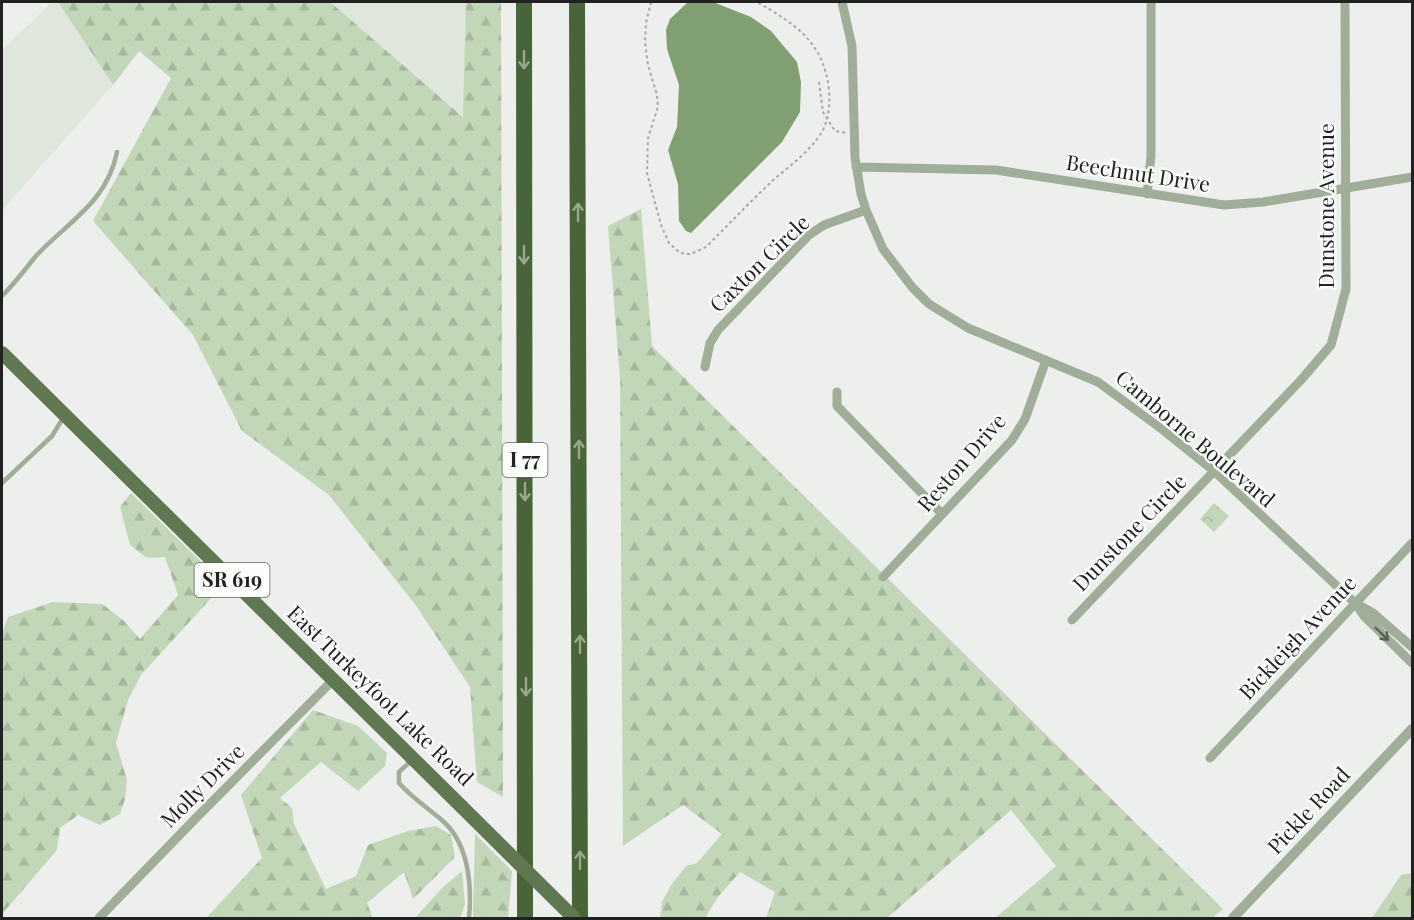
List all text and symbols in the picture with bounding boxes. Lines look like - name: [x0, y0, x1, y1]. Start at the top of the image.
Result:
- one-way arrow: [518, 49, 530, 69]
- street label: Dunstone Avenue: [1311, 123, 1339, 289]
- street label: Beechnut Drive: [1064, 147, 1212, 197]
- one-way arrow: [572, 203, 584, 223]
- street label: Caxton Circle: [703, 208, 815, 317]
- one-way arrow: [518, 244, 530, 264]
- street label: Camborne Boulevard: [1111, 363, 1282, 512]
- street label: Reston Drive: [910, 407, 1011, 517]
- one-way arrow: [573, 440, 585, 460]
- road number: I 77: [502, 443, 548, 477]
- street label: Dunstone Circle: [1065, 467, 1192, 596]
- one-way arrow: [519, 481, 531, 501]
- road number: SR 619: [194, 563, 270, 597]
- street label: Bickleigh Avenue: [1232, 569, 1361, 705]
- street label: East Turkeyfoot Lake Road: [282, 598, 480, 791]
- one-way arrow: [1375, 627, 1390, 641]
- one-way arrow: [574, 635, 586, 655]
- one-way arrow: [520, 676, 531, 696]
- street label: Molly Drive: [154, 737, 250, 833]
- street label: Pickle Road: [1260, 760, 1355, 859]
- one-way arrow: [574, 851, 586, 871]

